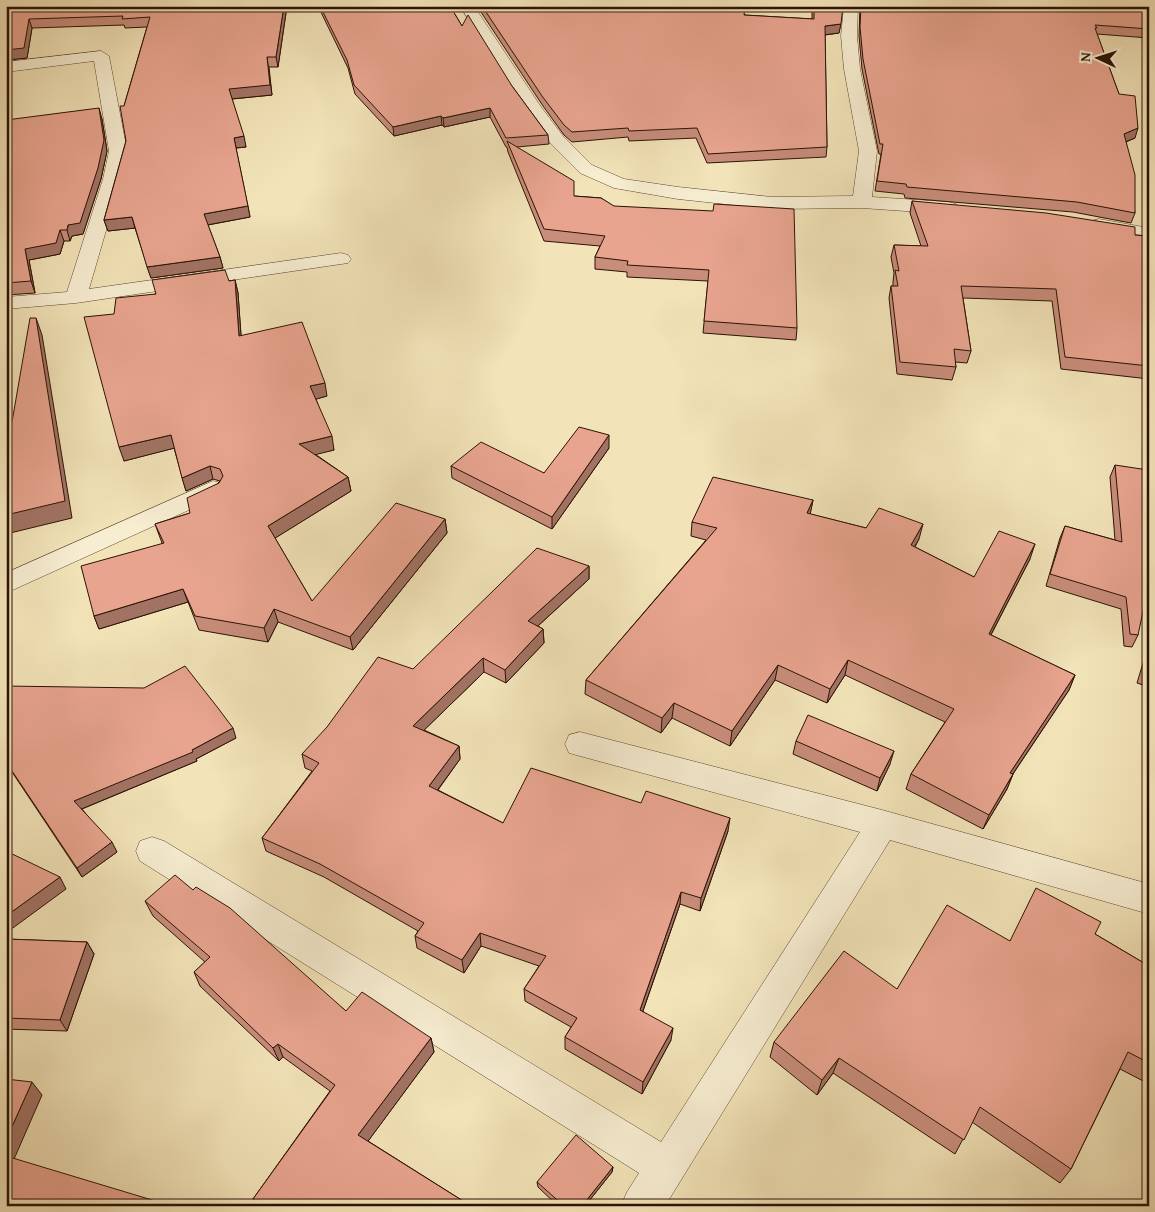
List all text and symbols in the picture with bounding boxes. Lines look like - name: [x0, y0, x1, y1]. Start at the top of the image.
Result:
- north arrow: [1072, 32, 1122, 82]
- text: N: [1075, 51, 1095, 62]

